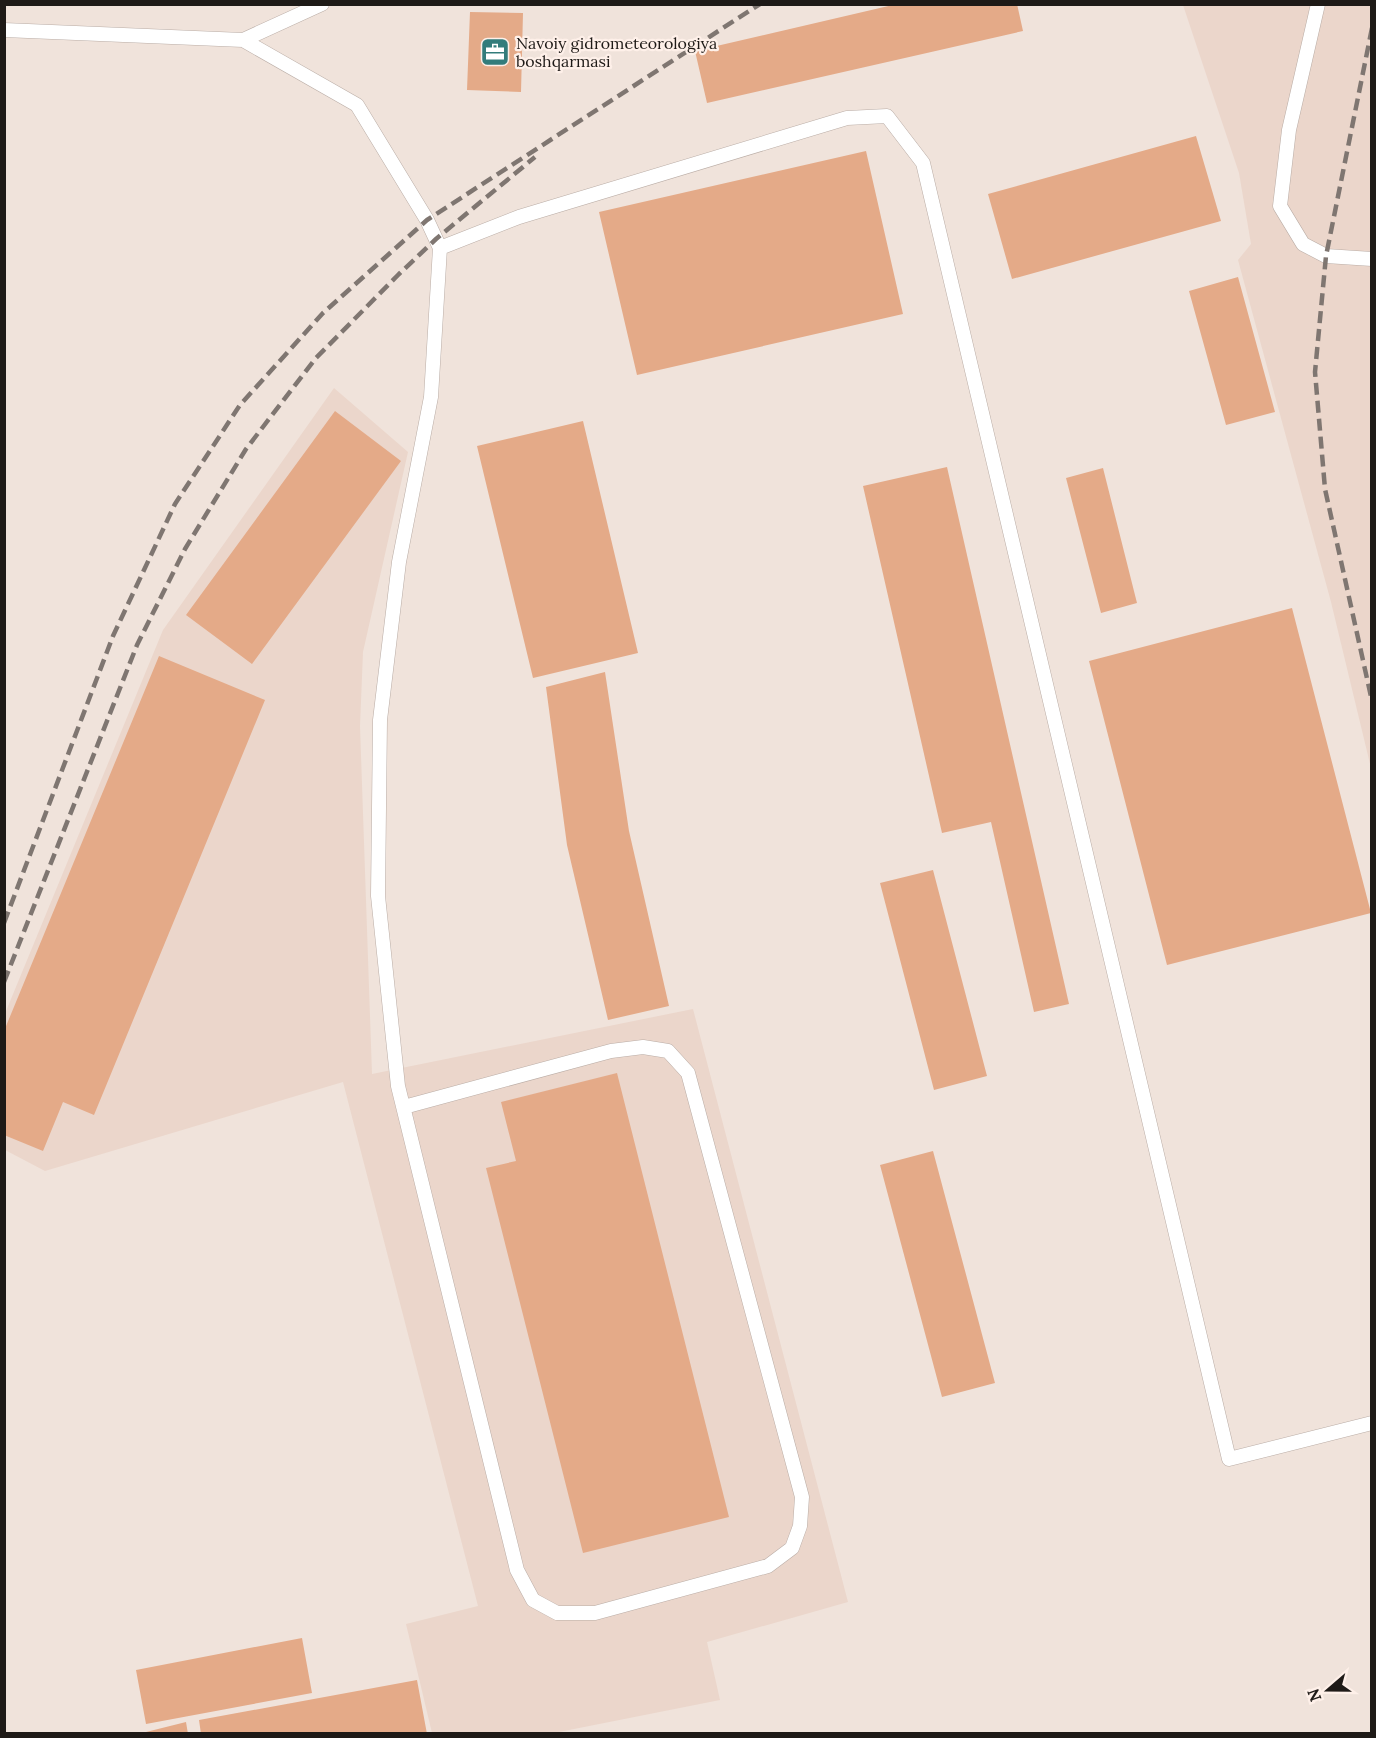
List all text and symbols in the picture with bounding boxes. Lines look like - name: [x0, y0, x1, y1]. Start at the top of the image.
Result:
- place label: Navoiy gidrometeorologiya boshqarmasi: [516, 33, 717, 71]
- office icon: Navoiy gidrometeorologiya boshqarmasi: [479, 36, 511, 68]
- north arrow: [1298, 1660, 1358, 1720]
- text: N: [1302, 1686, 1325, 1704]

